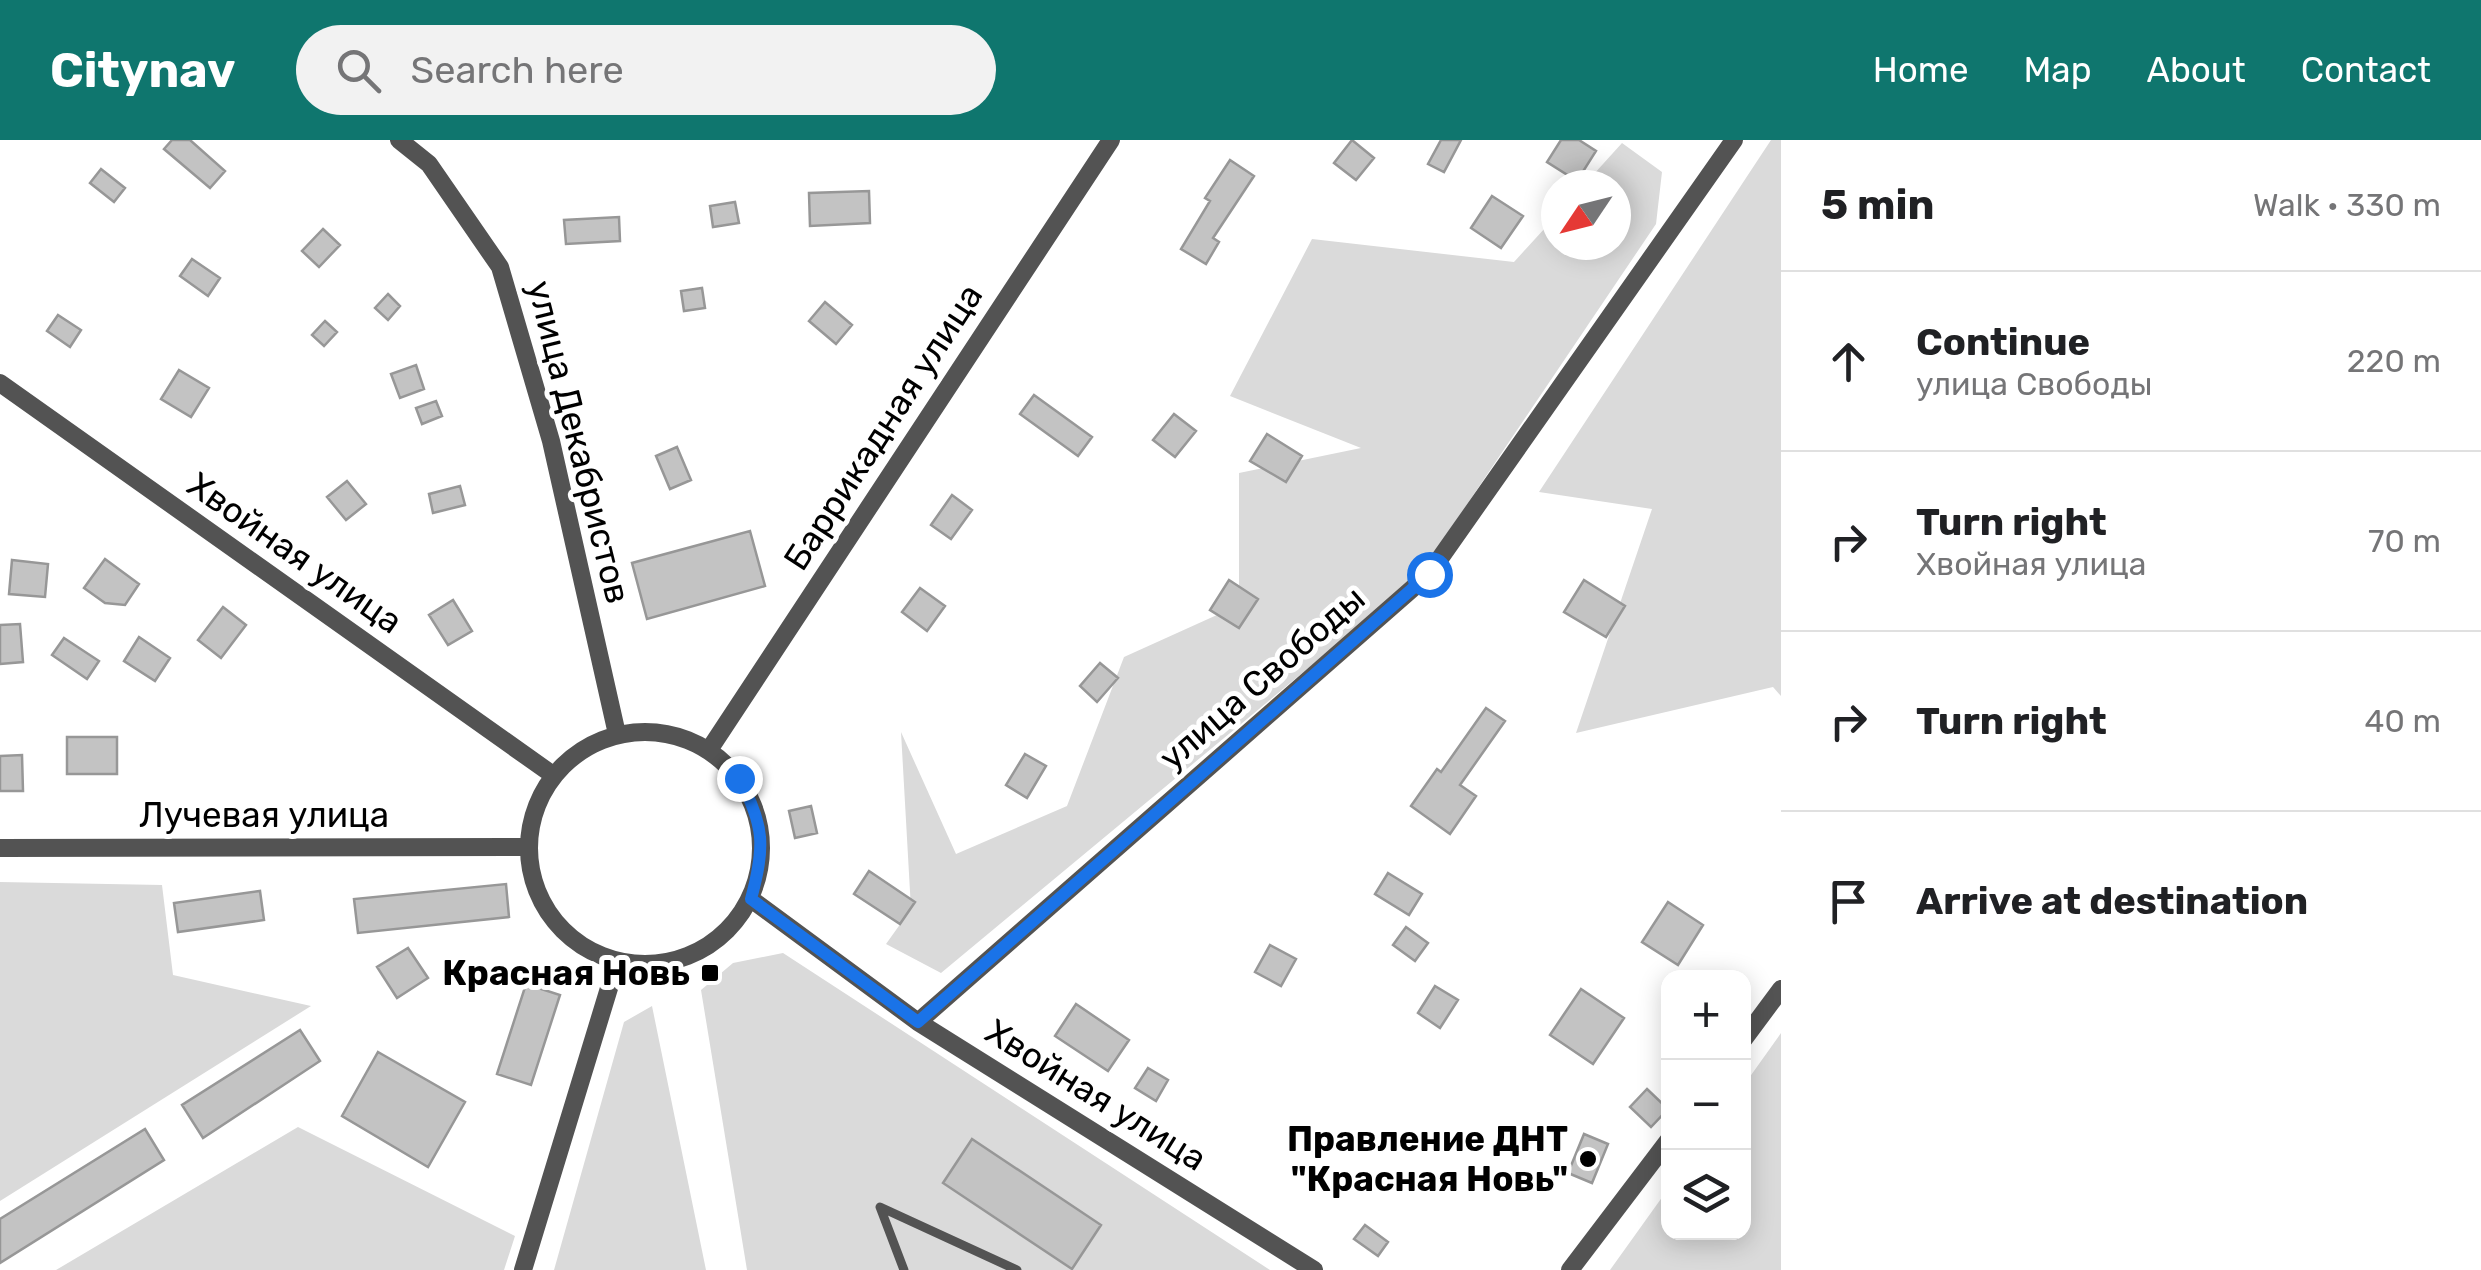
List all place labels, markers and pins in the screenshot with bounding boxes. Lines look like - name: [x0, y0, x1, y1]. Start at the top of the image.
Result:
- place label: Красная Новь: [442, 952, 690, 994]
- marker: Красная Новь: [699, 962, 721, 984]
- place label: Правление ДНТ "Красная Новь": [1287, 1118, 1568, 1200]
- marker: Правление ДНТ "Красная Новь": [1577, 1148, 1599, 1170]

